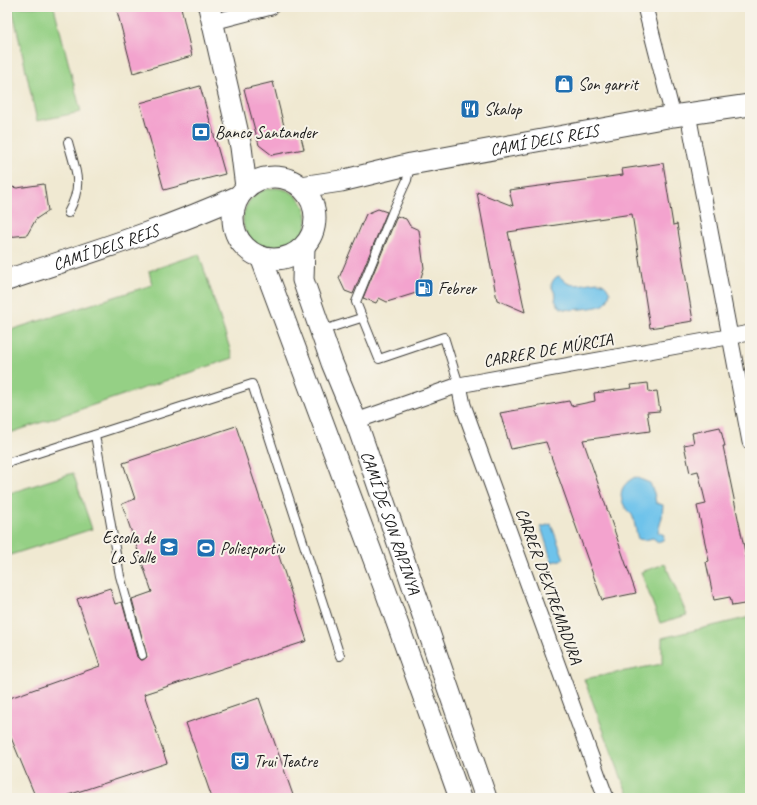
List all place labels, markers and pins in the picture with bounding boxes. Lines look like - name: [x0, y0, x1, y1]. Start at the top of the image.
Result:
- shop icon: Son garrit: [553, 73, 575, 95]
- place label: Son garrit: [578, 74, 640, 95]
- restaurant icon: Skalop: [459, 98, 481, 120]
- place label: Skalop: [484, 99, 523, 120]
- bank icon: Banco Santander: [190, 121, 212, 143]
- place label: Banco Santander: [215, 122, 319, 143]
- fuel station icon: Febrer: [413, 277, 435, 299]
- place label: Febrer: [438, 278, 478, 299]
- place label: Escola de La Salle: [102, 527, 156, 568]
- school or university icon: Escola de La Salle: [158, 536, 180, 558]
- sports icon: Poliesportiu: [195, 537, 217, 559]
- place label: Poliesportiu: [220, 538, 286, 559]
- theatre icon: Trui Teatre: [229, 750, 251, 772]
- place label: Trui Teatre: [254, 751, 319, 772]

